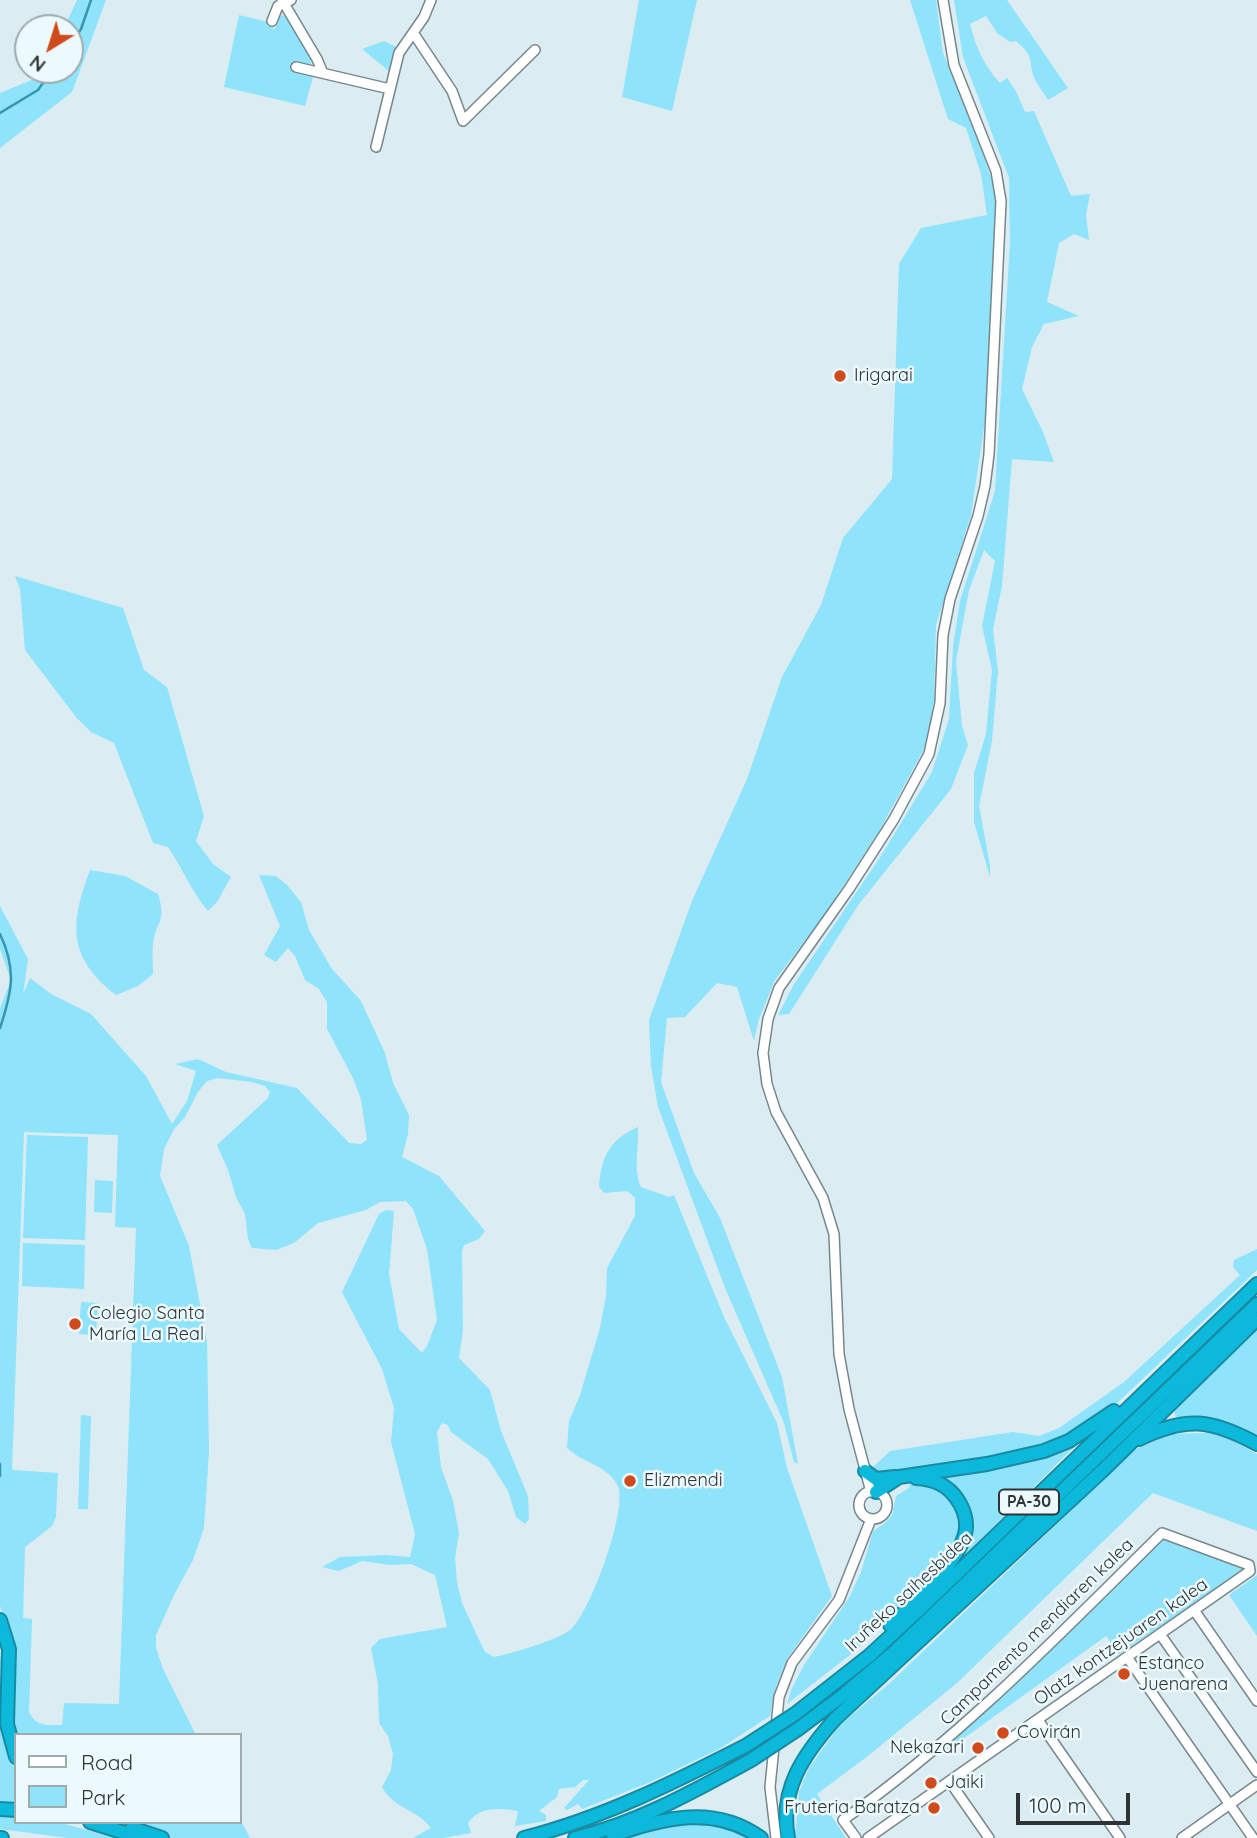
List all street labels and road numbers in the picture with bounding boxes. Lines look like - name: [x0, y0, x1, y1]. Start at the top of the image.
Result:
- road number: PA-30: [999, 1490, 1059, 1514]
- street label: Iruñeko saihesbidea: [841, 1527, 977, 1657]
- street label: Campamento mendiaren kalea: [936, 1534, 1138, 1730]
- street label: Olatz kontzejuaren kalea: [1030, 1574, 1212, 1710]

